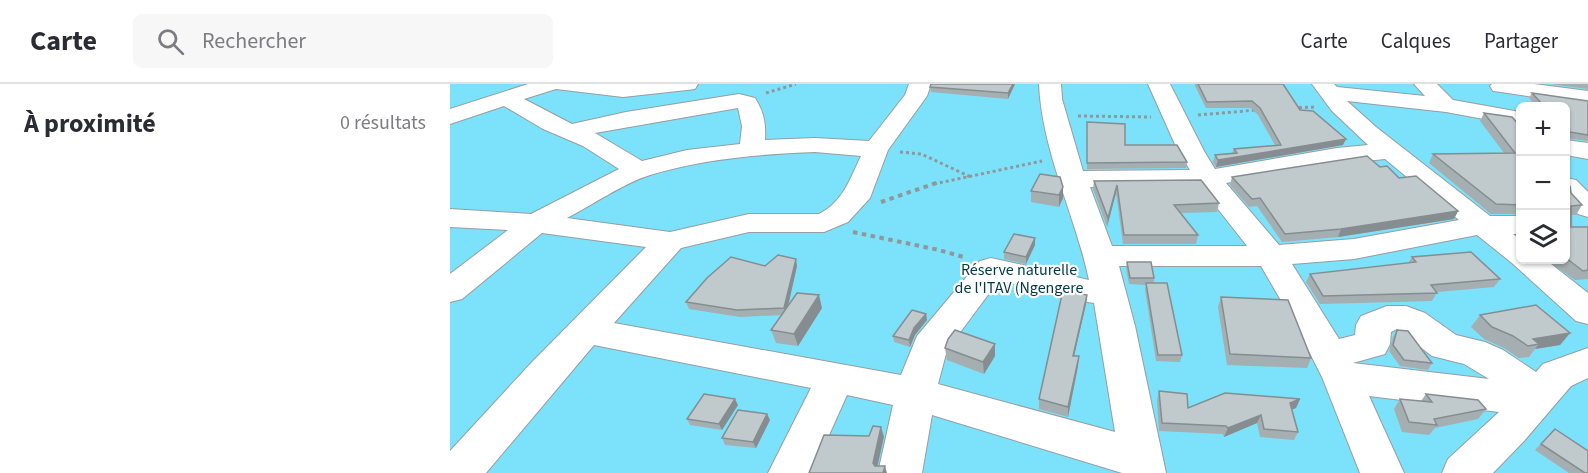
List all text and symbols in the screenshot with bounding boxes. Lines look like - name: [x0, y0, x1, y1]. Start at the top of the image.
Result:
- search box: [133, 14, 553, 68]
- text: Carte: [30, 21, 97, 61]
- icon: search: [154, 25, 187, 58]
- text: Rechercher: [202, 25, 306, 57]
- text: Carte: [1301, 26, 1348, 56]
- text: Calques: [1381, 26, 1451, 56]
- text: Partager: [1484, 26, 1558, 56]
- map controls: [1516, 102, 1570, 264]
- button: +: [1516, 102, 1570, 156]
- text: À proximité: [24, 105, 156, 142]
- text: 0 résultats: [340, 109, 426, 137]
- button: −: [1516, 156, 1570, 210]
- button: layers: [1516, 210, 1570, 264]
- park label: Réserve naturelle de l'ITAV (Ngengere: [955, 259, 1084, 299]

